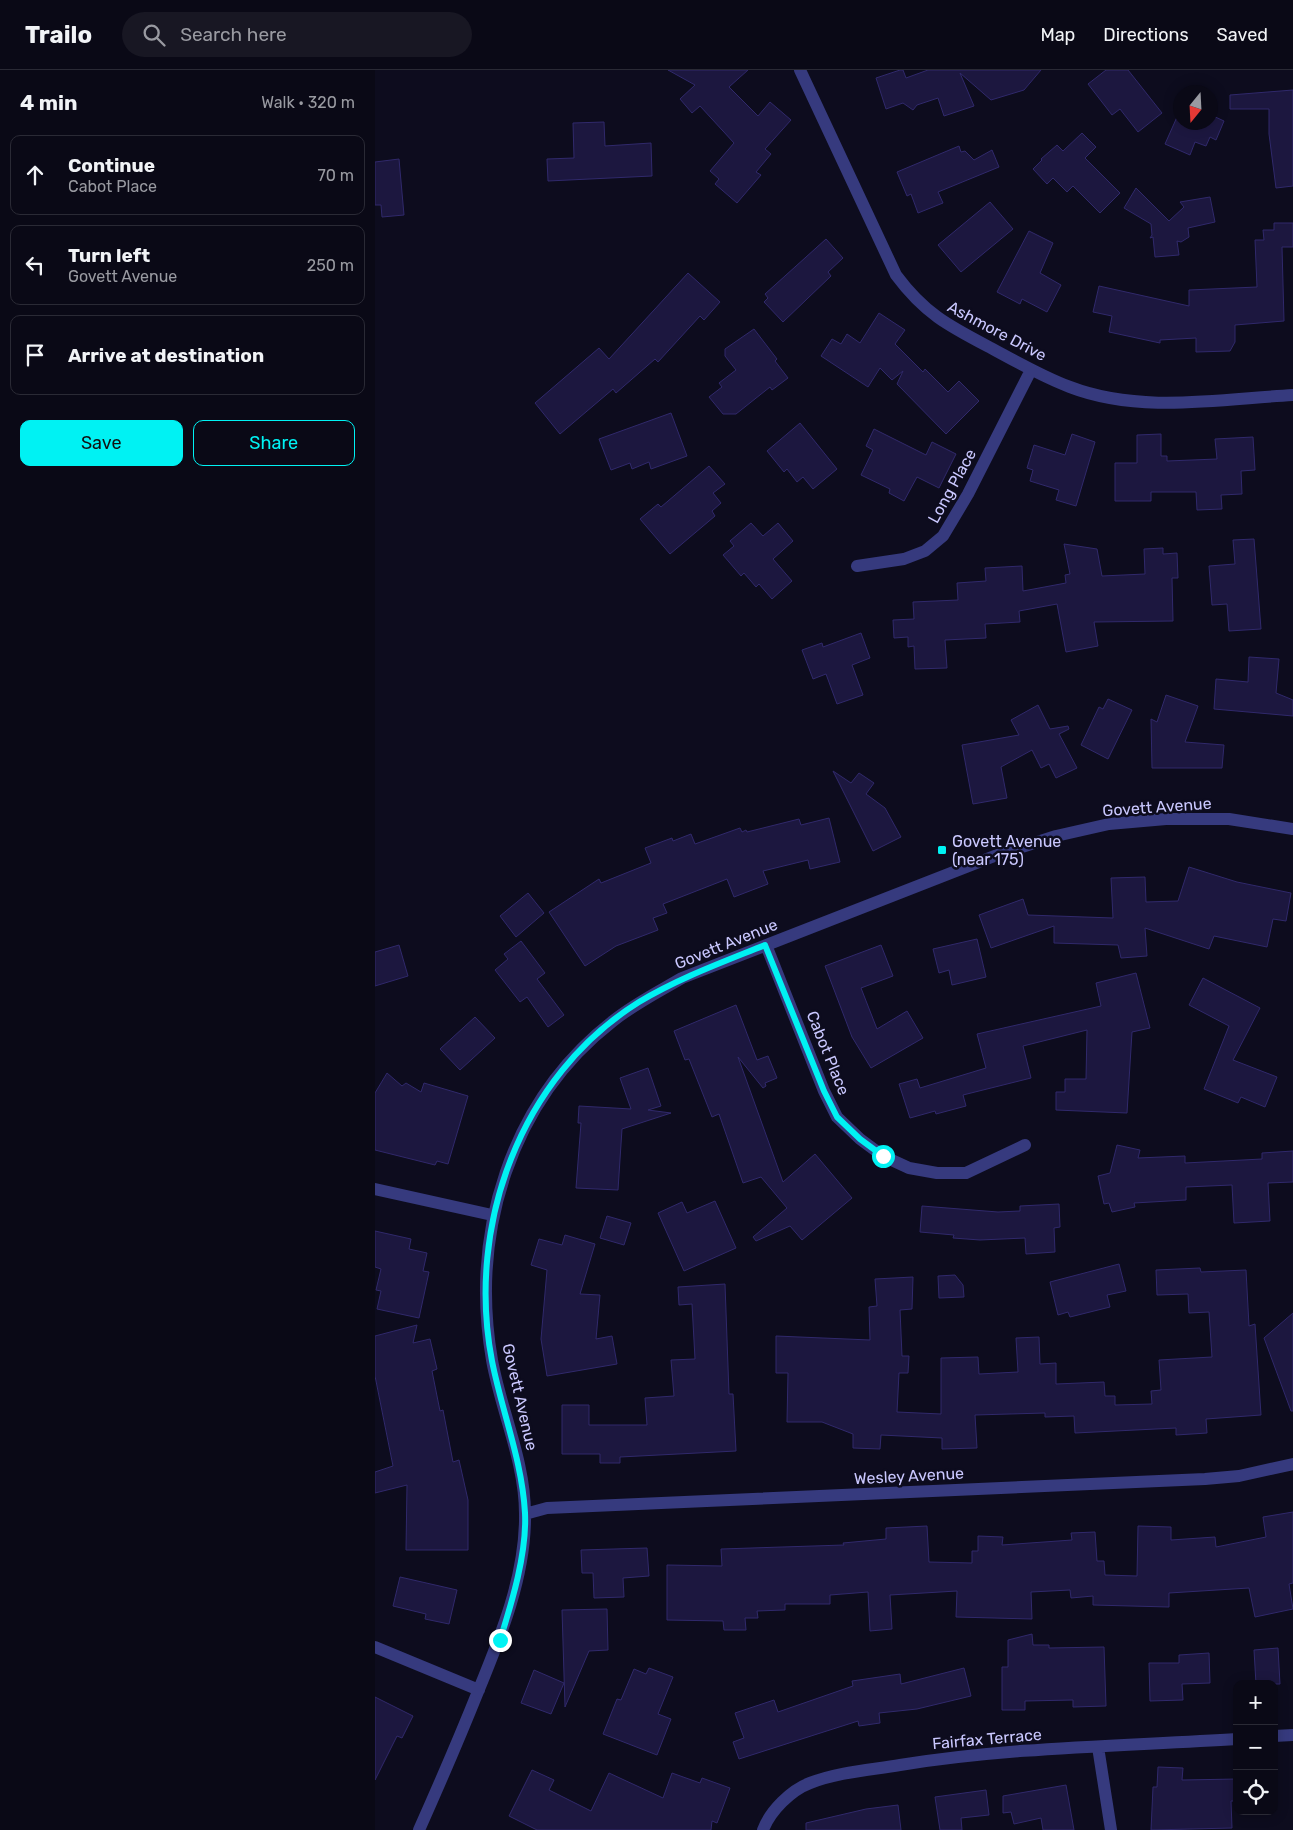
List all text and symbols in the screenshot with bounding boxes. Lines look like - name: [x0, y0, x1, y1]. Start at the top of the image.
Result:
- search box: [122, 12, 472, 57]
- text: Trailo: [25, 21, 92, 49]
- icon: search: [140, 21, 168, 49]
- text: Search here: [180, 23, 287, 46]
- text: Map: [1040, 24, 1075, 46]
- text: Directions: [1103, 24, 1189, 46]
- text: Saved: [1217, 24, 1268, 46]
- north arrow: [1173, 85, 1218, 130]
- text: 4 min: [20, 90, 78, 115]
- text: Walk · 320 m: [261, 93, 355, 112]
- text: Continue: [68, 154, 155, 177]
- icon: ahead: [21, 161, 49, 189]
- text: 70 m: [317, 166, 354, 185]
- text: Cabot Place: [68, 177, 157, 196]
- text: Turn left: [68, 244, 150, 267]
- icon: left: [21, 251, 49, 279]
- text: 250 m: [307, 256, 354, 275]
- text: Govett Avenue: [68, 267, 177, 286]
- street label: Ashmore Drive: [944, 297, 1050, 365]
- icon: arrive: [21, 341, 49, 369]
- text: Arrive at destination: [68, 344, 264, 367]
- button: Save: [20, 420, 183, 466]
- button: Share: [193, 420, 355, 466]
- street label: Long Place: [924, 446, 980, 526]
- street label: Govett Avenue: [1102, 794, 1212, 820]
- place label: Govett Avenue (near 175): [952, 832, 1061, 869]
- marker: Govett Avenue (near 175): [936, 844, 948, 856]
- street label: Govett Avenue: [672, 915, 780, 973]
- street label: Cabot Place: [803, 1008, 854, 1098]
- route start: [872, 1145, 895, 1168]
- street label: Govett Avenue: [498, 1342, 542, 1452]
- street label: Wesley Avenue: [854, 1464, 964, 1488]
- route end: [489, 1629, 512, 1652]
- map controls: [1233, 1680, 1278, 1815]
- button: +: [1233, 1680, 1278, 1725]
- street label: Fairfax Terrace: [931, 1725, 1043, 1753]
- button: −: [1233, 1725, 1278, 1770]
- button: locate: [1233, 1770, 1278, 1815]

